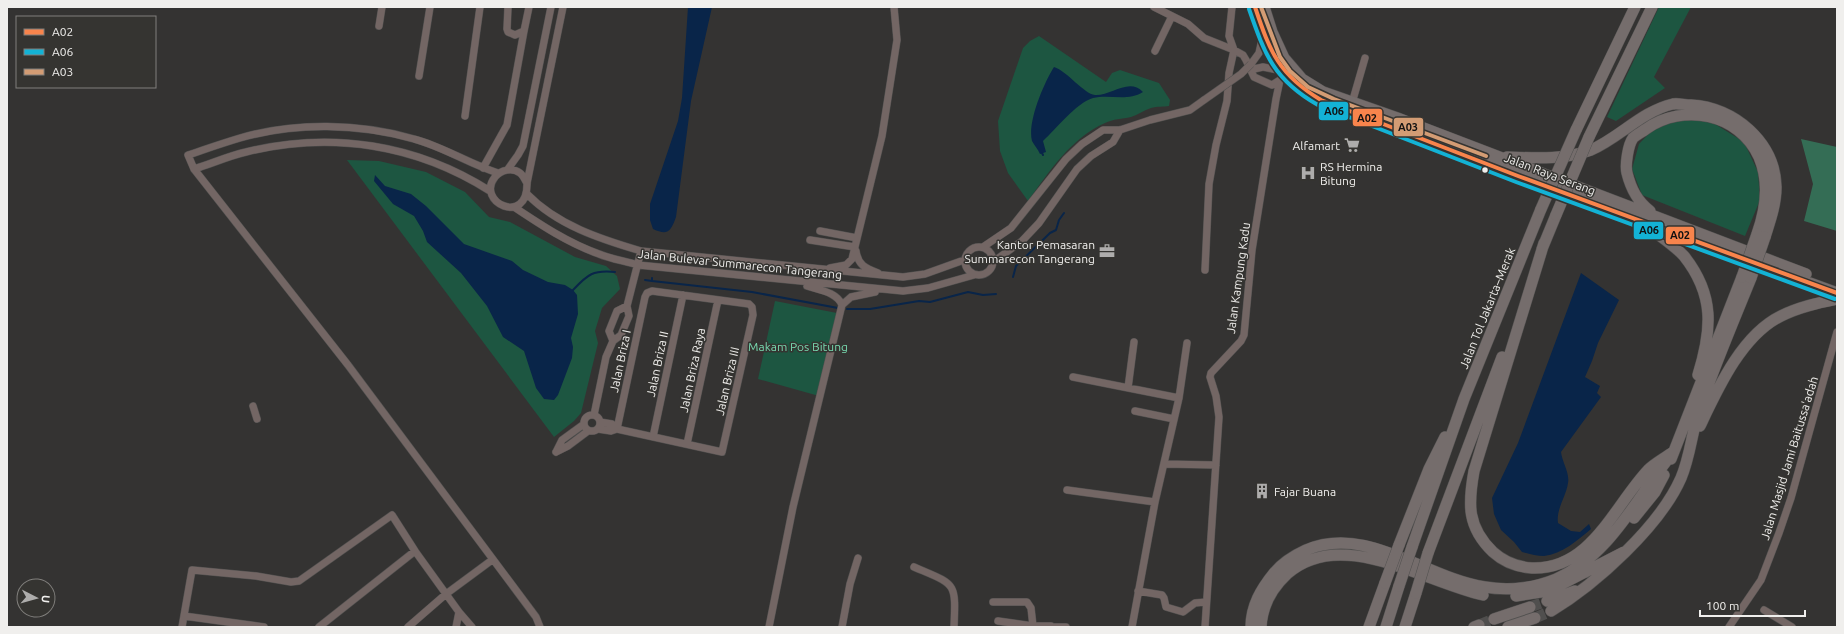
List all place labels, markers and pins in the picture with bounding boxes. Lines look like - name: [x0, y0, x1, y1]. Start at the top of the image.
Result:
- supermarket icon: Alfamart: [1343, 136, 1361, 154]
- place label: Alfamart: [1293, 139, 1340, 152]
- place label: RS Hermina Bitung: [1320, 160, 1382, 187]
- hospital icon: RS Hermina Bitung: [1299, 164, 1317, 182]
- unlabelled marker: [1480, 165, 1490, 175]
- place label: Kantor Pemasaran Summarecon Tangerang: [964, 238, 1095, 265]
- office icon: Kantor Pemasaran Summarecon Tangerang: [1098, 242, 1116, 260]
- building icon: Fajar Buana: [1253, 482, 1271, 500]
- place label: Fajar Buana: [1274, 485, 1336, 498]

